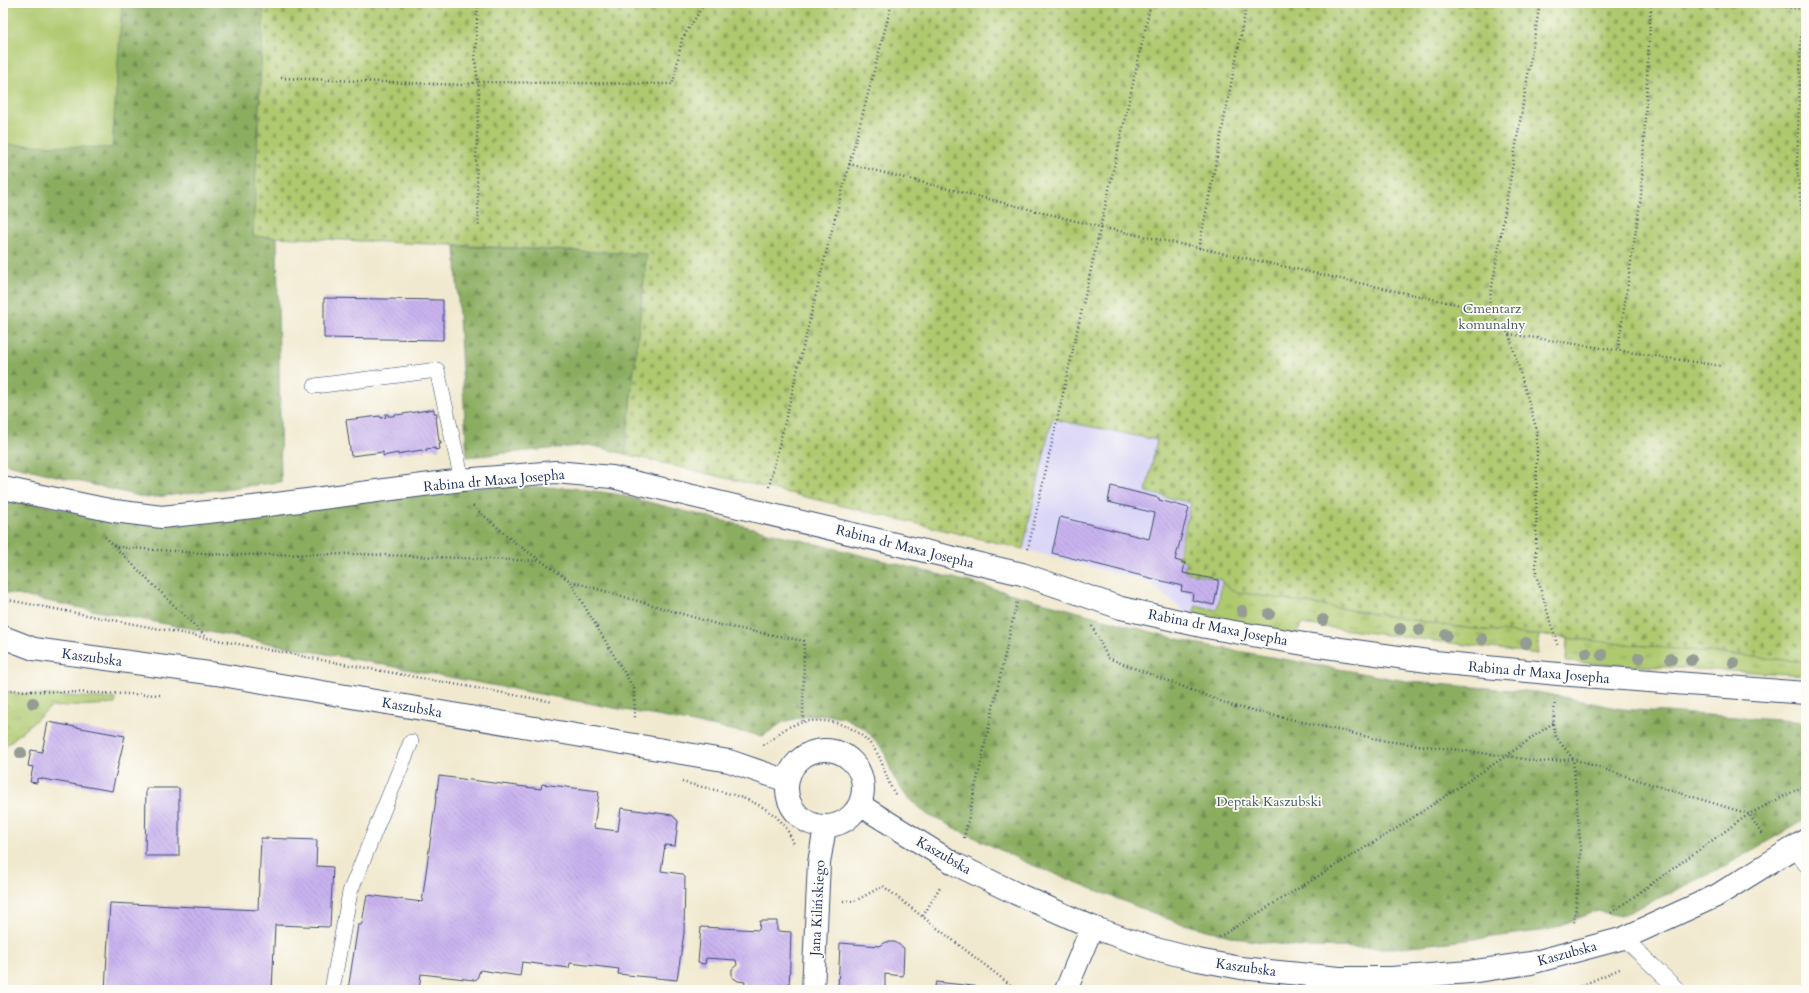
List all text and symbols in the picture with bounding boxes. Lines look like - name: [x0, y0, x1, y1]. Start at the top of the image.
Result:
- park label: Cmentarz komunalny: [1458, 299, 1526, 334]
- street label: Rabina dr Maxa Josepha: [423, 465, 566, 496]
- street label: Rabina dr Maxa Josepha: [834, 520, 976, 573]
- street label: Rabina dr Maxa Josepha: [1146, 605, 1289, 650]
- street label: Kaszubska: [60, 644, 123, 671]
- street label: Rabina dr Maxa Josepha: [1467, 657, 1610, 688]
- street label: Kaszubska: [380, 693, 444, 722]
- park label: Deptak Kaszubski: [1216, 792, 1322, 811]
- street label: Kaszubska: [913, 832, 975, 879]
- street label: Jana Kilińskiego: [805, 859, 830, 959]
- street label: Kaszubska: [1535, 936, 1599, 971]
- street label: Kaszubska: [1214, 954, 1277, 981]

